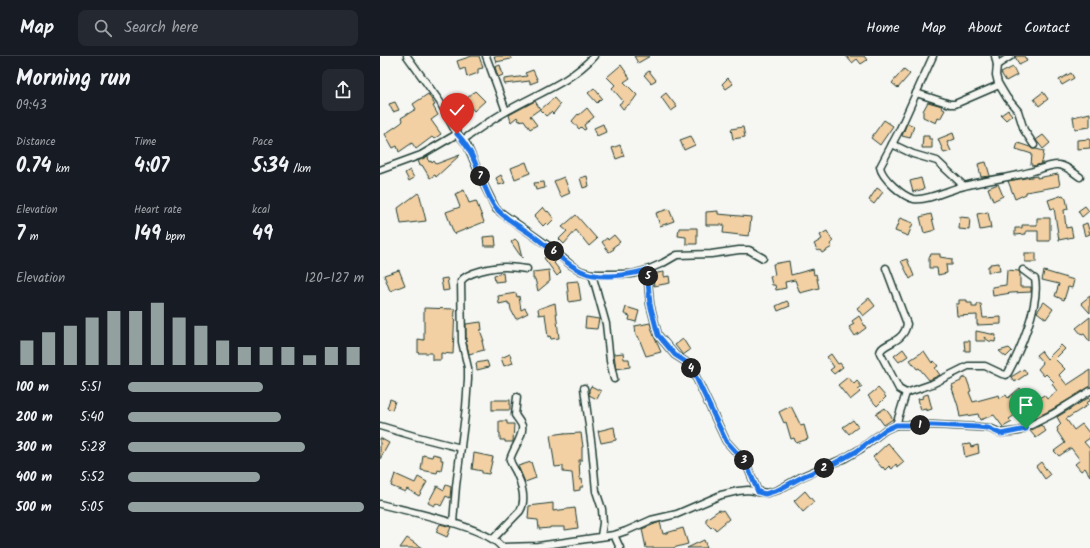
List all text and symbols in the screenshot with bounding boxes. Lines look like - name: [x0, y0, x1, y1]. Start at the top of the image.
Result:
- search box: [78, 10, 358, 46]
- text: Map: [20, 13, 54, 43]
- text: Search here: [124, 16, 198, 40]
- icon: search: [92, 17, 114, 39]
- text: Home: [866, 17, 900, 39]
- text: Map: [922, 17, 946, 39]
- text: About: [968, 17, 1002, 39]
- text: Contact: [1024, 17, 1070, 39]
- text: Morning run: [16, 62, 131, 97]
- button: share: [322, 69, 364, 111]
- pin: [440, 93, 474, 134]
- text: 09:43: [16, 95, 47, 116]
- icon: check: [446, 99, 468, 121]
- text: Distance: [16, 133, 56, 151]
- text: Time: [134, 133, 156, 151]
- text: Pace: [252, 133, 273, 151]
- text: 0.74: [16, 151, 51, 183]
- text: 4:07: [134, 151, 170, 183]
- text: 5:34: [252, 151, 289, 183]
- text: km: [51, 160, 70, 178]
- text: /km: [289, 160, 311, 178]
- pin: 7: [470, 166, 490, 186]
- text: 7: [477, 167, 483, 185]
- text: Elevation: [16, 201, 58, 219]
- text: Heart rate: [134, 201, 182, 219]
- text: kcal: [252, 201, 270, 219]
- text: 7: [16, 219, 25, 251]
- text: 149: [134, 219, 161, 251]
- text: 49: [252, 219, 273, 251]
- text: m: [25, 228, 39, 246]
- text: bpm: [161, 228, 185, 246]
- pin: 6: [544, 241, 564, 261]
- text: 6: [551, 242, 557, 260]
- pin: 5: [638, 266, 658, 286]
- text: 5: [645, 267, 651, 285]
- text: Elevation: [16, 268, 65, 289]
- text: 120–127 m: [305, 268, 364, 289]
- pin: 4: [681, 358, 701, 378]
- text: 4: [688, 359, 694, 377]
- text: 100 m: [16, 377, 49, 398]
- text: 5:51: [80, 377, 101, 398]
- pin: [1009, 388, 1043, 429]
- icon: arrive: [1015, 394, 1037, 416]
- text: 200 m: [16, 407, 53, 428]
- text: 5:40: [80, 407, 104, 428]
- pin: 1: [910, 415, 930, 435]
- text: 1: [918, 416, 922, 434]
- text: 300 m: [16, 437, 52, 458]
- text: 5:28: [80, 437, 106, 458]
- pin: 3: [734, 450, 754, 470]
- text: 3: [741, 451, 747, 469]
- pin: 2: [814, 458, 834, 478]
- text: 2: [821, 459, 827, 477]
- text: 400 m: [16, 467, 52, 488]
- text: 5:52: [80, 467, 105, 488]
- text: 500 m: [16, 497, 52, 518]
- text: 5:05: [80, 497, 104, 518]

